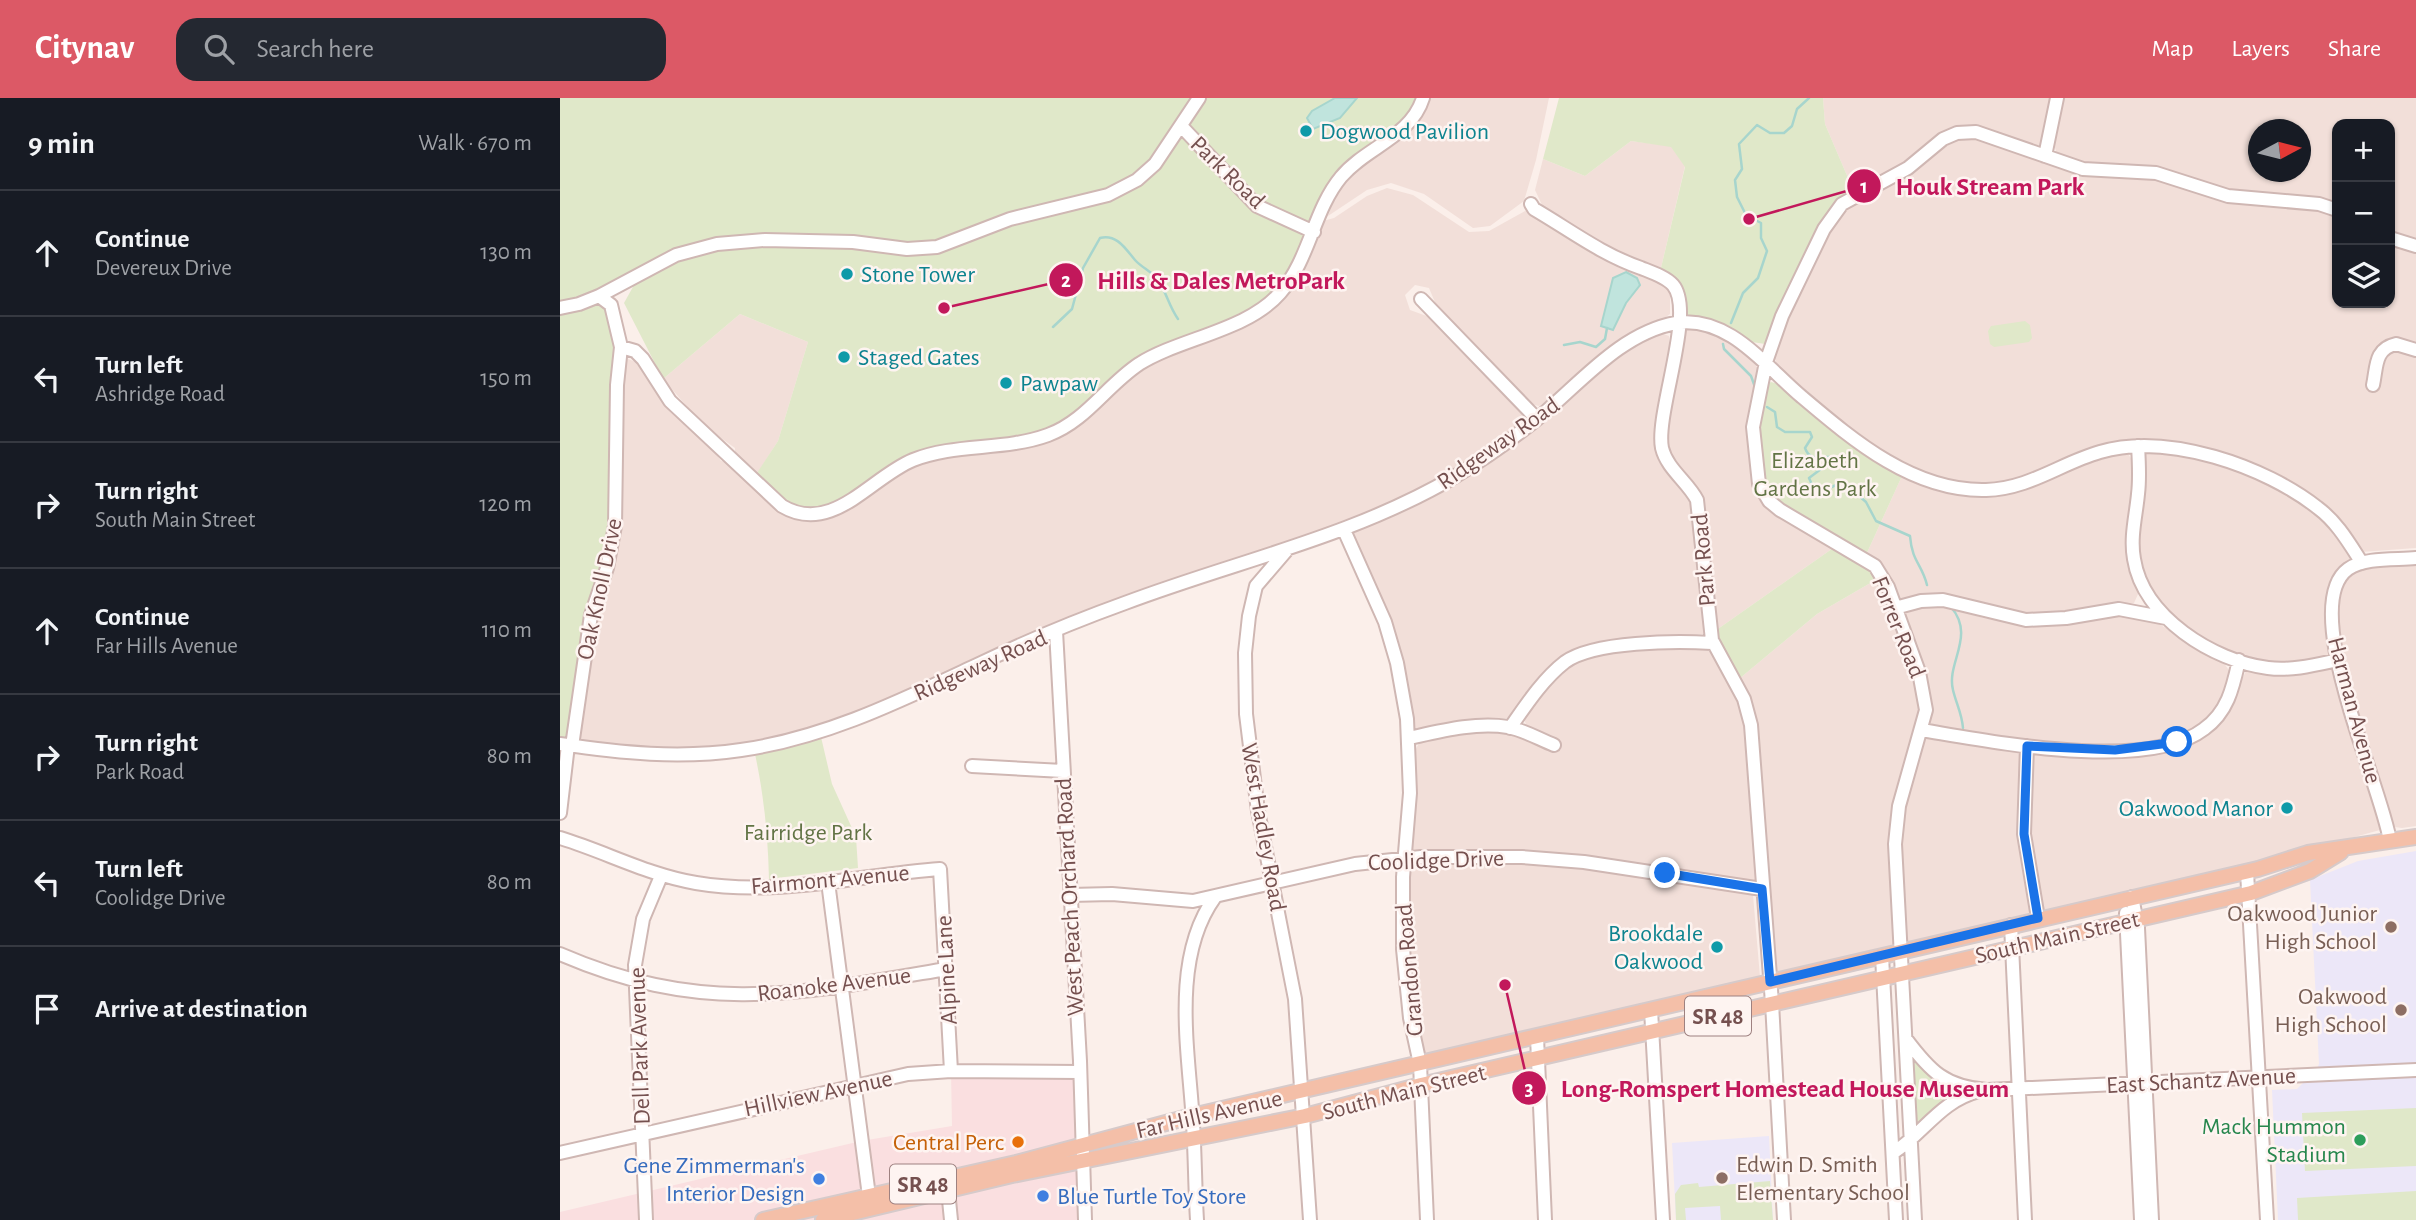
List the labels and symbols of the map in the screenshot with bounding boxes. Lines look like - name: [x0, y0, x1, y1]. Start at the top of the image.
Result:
- north arrow: [2248, 119, 2311, 182]
- place label: Dogwood Pavilion: [1320, 120, 1489, 144]
- marker: Dogwood Pavilion: [1298, 123, 1314, 139]
- street label: Park Road: [1185, 132, 1269, 214]
- callout: Houk Stream Park: [1846, 162, 2098, 209]
- text: Houk Stream Park: [1896, 174, 2085, 200]
- text: 1: [1860, 176, 1868, 197]
- callout: Hills & Dales MetroPark: [1048, 257, 1359, 304]
- place label: Stone Tower: [861, 263, 975, 287]
- marker: Stone Tower: [839, 266, 855, 282]
- text: Hills & Dales MetroPark: [1097, 268, 1345, 294]
- text: 2: [1061, 270, 1071, 291]
- place label: Staged Gates: [858, 346, 980, 370]
- marker: Staged Gates: [836, 349, 852, 365]
- place label: Pawpaw: [1020, 372, 1098, 396]
- marker: Pawpaw: [998, 375, 1014, 391]
- street label: Ridgeway Road: [1433, 393, 1564, 495]
- park label: Elizabeth Gardens Park: [1754, 449, 1876, 501]
- street label: Park Road: [1688, 512, 1720, 607]
- street label: Oak Knoll Drive: [573, 516, 627, 662]
- street label: Forrer Road: [1867, 573, 1929, 682]
- street label: Ridgeway Road: [910, 626, 1051, 706]
- street label: Harman Avenue: [2323, 634, 2385, 786]
- route start: [2161, 726, 2192, 757]
- street label: West Hadley Road: [1236, 741, 1290, 913]
- street label: West Peach Orchard Road: [1052, 777, 1088, 1017]
- place label: Oakwood Manor: [2119, 797, 2273, 821]
- marker: Oakwood Manor: [2279, 800, 2295, 816]
- park label: Fairridge Park: [744, 821, 872, 845]
- street label: Coolidge Drive: [1367, 847, 1505, 875]
- route end: [1649, 857, 1680, 888]
- street label: Fairmont Avenue: [750, 861, 910, 899]
- place label: Oakwood Junior High School: [2227, 902, 2377, 954]
- street label: Grandon Road: [1392, 903, 1428, 1037]
- street label: South Main Street: [1973, 907, 2142, 968]
- street label: Alpine Lane: [932, 915, 962, 1025]
- marker: Oakwood Junior High School: [2383, 919, 2399, 935]
- place label: Brookdale Oakwood: [1608, 922, 1703, 974]
- marker: Brookdale Oakwood: [1709, 939, 1725, 955]
- street label: Roanoke Avenue: [756, 964, 912, 1006]
- street label: Dell Park Avenue: [625, 967, 655, 1125]
- place label: Oakwood High School: [2275, 985, 2387, 1037]
- road number: SR 48: [1685, 996, 1751, 1035]
- marker: Oakwood High School: [2393, 1002, 2409, 1018]
- street label: South Main Street: [1320, 1061, 1489, 1125]
- callout: Long-Romspert Homestead House Museum: [1512, 1064, 2023, 1111]
- street label: East Schantz Avenue: [2106, 1064, 2297, 1098]
- street label: Hillview Avenue: [742, 1067, 895, 1121]
- text: Long-Romspert Homestead House Museum: [1561, 1076, 2009, 1102]
- text: 3: [1524, 1078, 1534, 1099]
- street label: Far Hills Avenue: [1134, 1087, 1285, 1143]
- place label: Mack Hummon Stadium: [2202, 1115, 2346, 1167]
- place label: Central Perc: [893, 1131, 1004, 1155]
- marker: Mack Hummon Stadium: [2352, 1132, 2368, 1148]
- marker: Central Perc: [1010, 1134, 1026, 1150]
- place label: Edwin D. Smith Elementary School: [1736, 1153, 1910, 1205]
- place label: Gene Zimmerman's Interior Design: [623, 1154, 805, 1206]
- road number: SR 48: [890, 1164, 956, 1204]
- marker: Edwin D. Smith Elementary School: [1714, 1170, 1730, 1186]
- marker: Gene Zimmerman's Interior Design: [811, 1171, 827, 1187]
- place label: Blue Turtle Toy Store: [1057, 1185, 1246, 1209]
- marker: Blue Turtle Toy Store: [1035, 1188, 1051, 1204]

